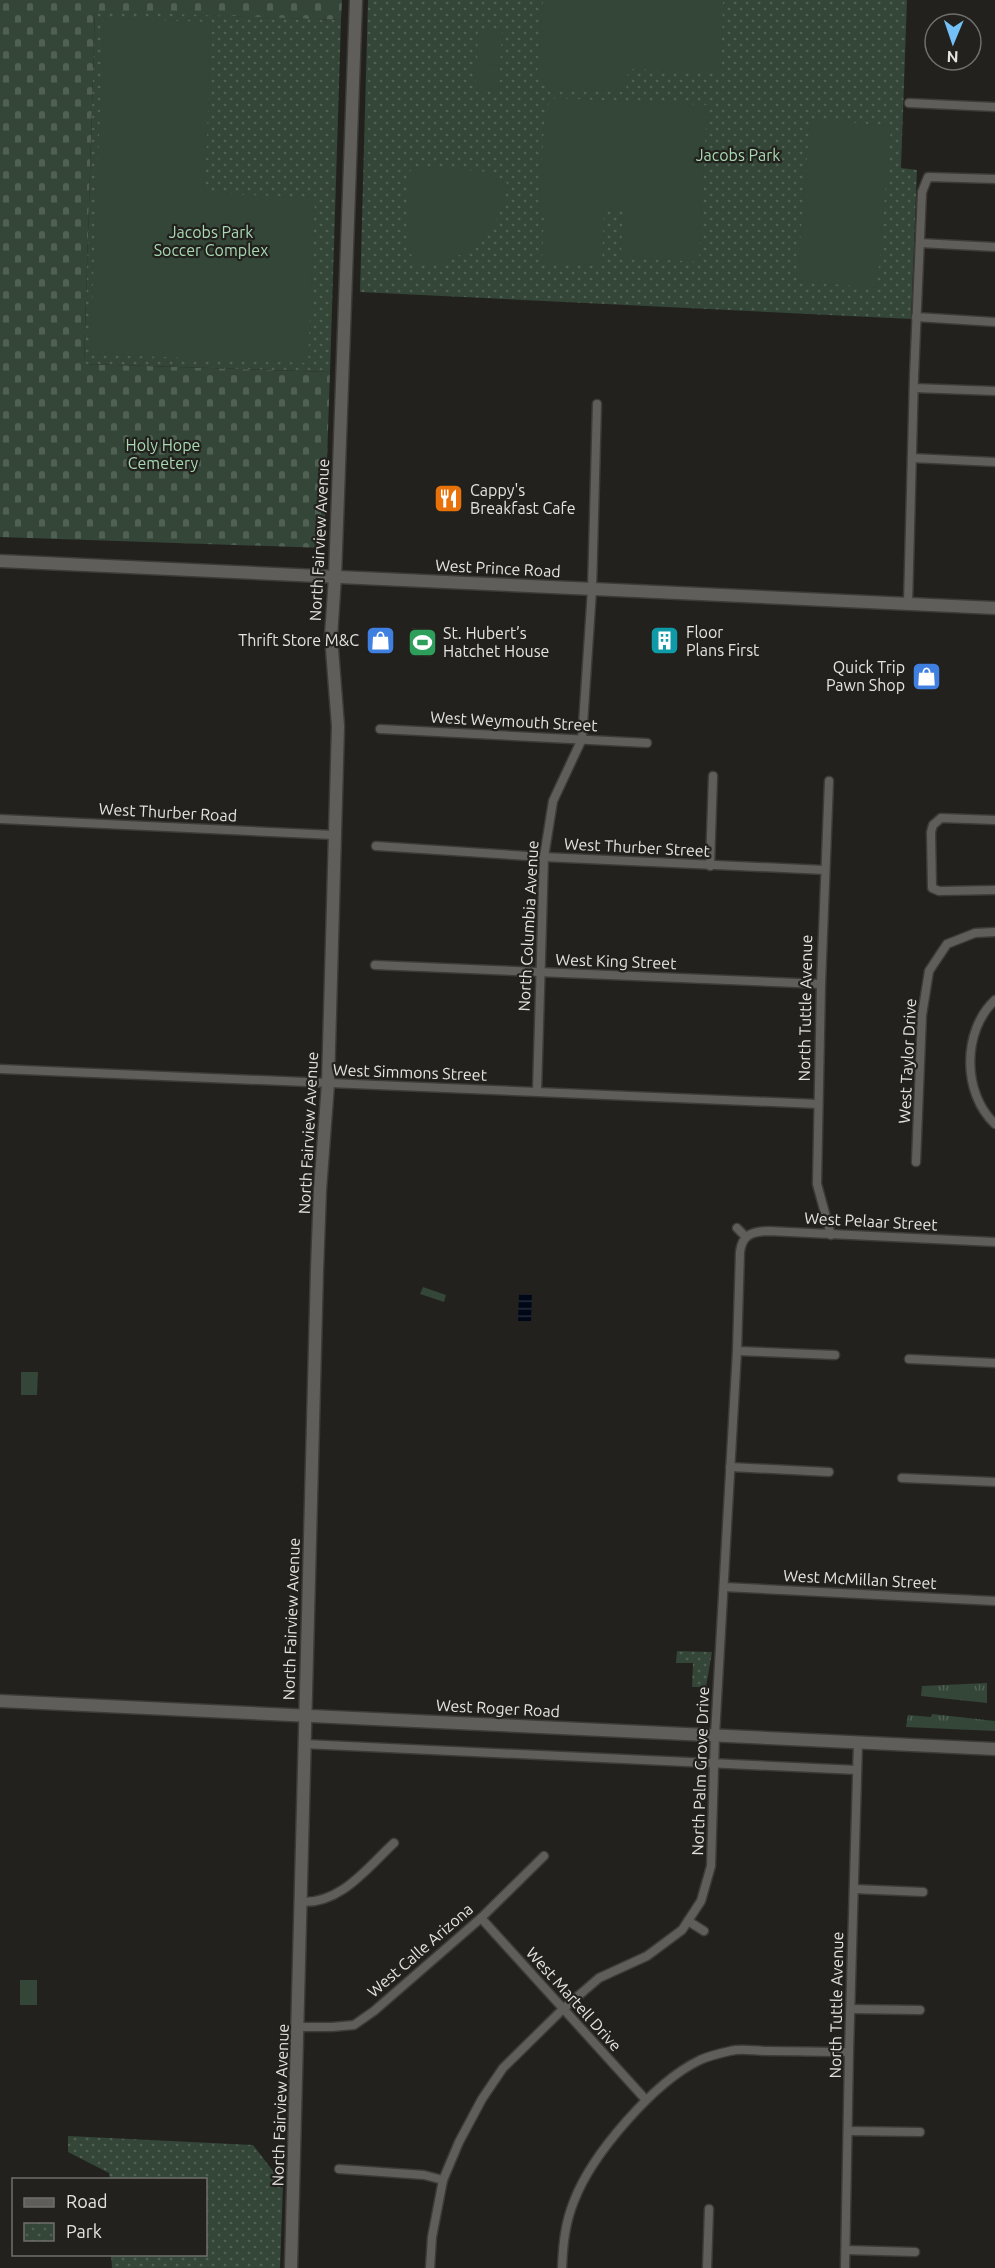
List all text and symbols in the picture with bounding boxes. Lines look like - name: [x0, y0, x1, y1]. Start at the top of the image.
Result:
- north arrow: [923, 12, 983, 72]
- text: N: [946, 48, 959, 66]
- park label: Jacobs Park: [696, 146, 780, 164]
- park label: Jacobs Park Soccer Complex: [154, 223, 268, 259]
- park label: Holy Hope Cemetery: [126, 436, 200, 472]
- street label: North Fairview Avenue: [306, 458, 332, 622]
- place label: Cappy's Breakfast Cafe: [470, 481, 576, 517]
- restaurant icon: Cappy's Breakfast Cafe: [433, 483, 465, 515]
- street label: West Prince Road: [435, 556, 561, 580]
- place label: Floor Plans First: [686, 623, 760, 659]
- shop icon: Thrift Store M&C: [364, 624, 396, 656]
- place label: St. Hubert’s Hatchet House: [443, 624, 549, 660]
- building icon: Floor Plans First: [649, 625, 681, 657]
- sports icon: St. Hubert’s Hatchet House: [406, 626, 438, 658]
- place label: Thrift Store M&C: [238, 631, 359, 649]
- place label: Quick Trip Pawn Shop: [826, 658, 905, 694]
- shop icon: Quick Trip Pawn Shop: [910, 660, 942, 692]
- street label: West Weymouth Street: [430, 708, 599, 734]
- street label: West Thurber Road: [98, 799, 238, 825]
- street label: West Thurber Street: [564, 834, 711, 860]
- street label: North Columbia Avenue: [515, 840, 541, 1012]
- street label: North Tuttle Avenue: [795, 935, 815, 1081]
- street label: West King Street: [555, 950, 677, 972]
- street label: West Taylor Drive: [895, 998, 919, 1124]
- street label: North Fairview Avenue: [295, 1051, 321, 1215]
- street label: West Simmons Street: [333, 1060, 488, 1084]
- street label: West Pelaar Street: [804, 1209, 939, 1234]
- street label: North Fairview Avenue: [279, 1537, 303, 1701]
- street label: West McMillan Street: [783, 1566, 938, 1592]
- street label: North Palm Grove Drive: [688, 1686, 712, 1856]
- street label: West Roger Road: [435, 1696, 561, 1720]
- street label: West Calle Arizona: [364, 1899, 476, 2001]
- street label: North Tuttle Avenue: [826, 1932, 846, 2078]
- street label: West Martell Drive: [523, 1943, 625, 2055]
- street label: North Fairview Avenue: [268, 2023, 292, 2187]
- legend: [12, 2178, 207, 2256]
- text: Road: [66, 2191, 108, 2211]
- text: Park: [66, 2221, 102, 2241]

